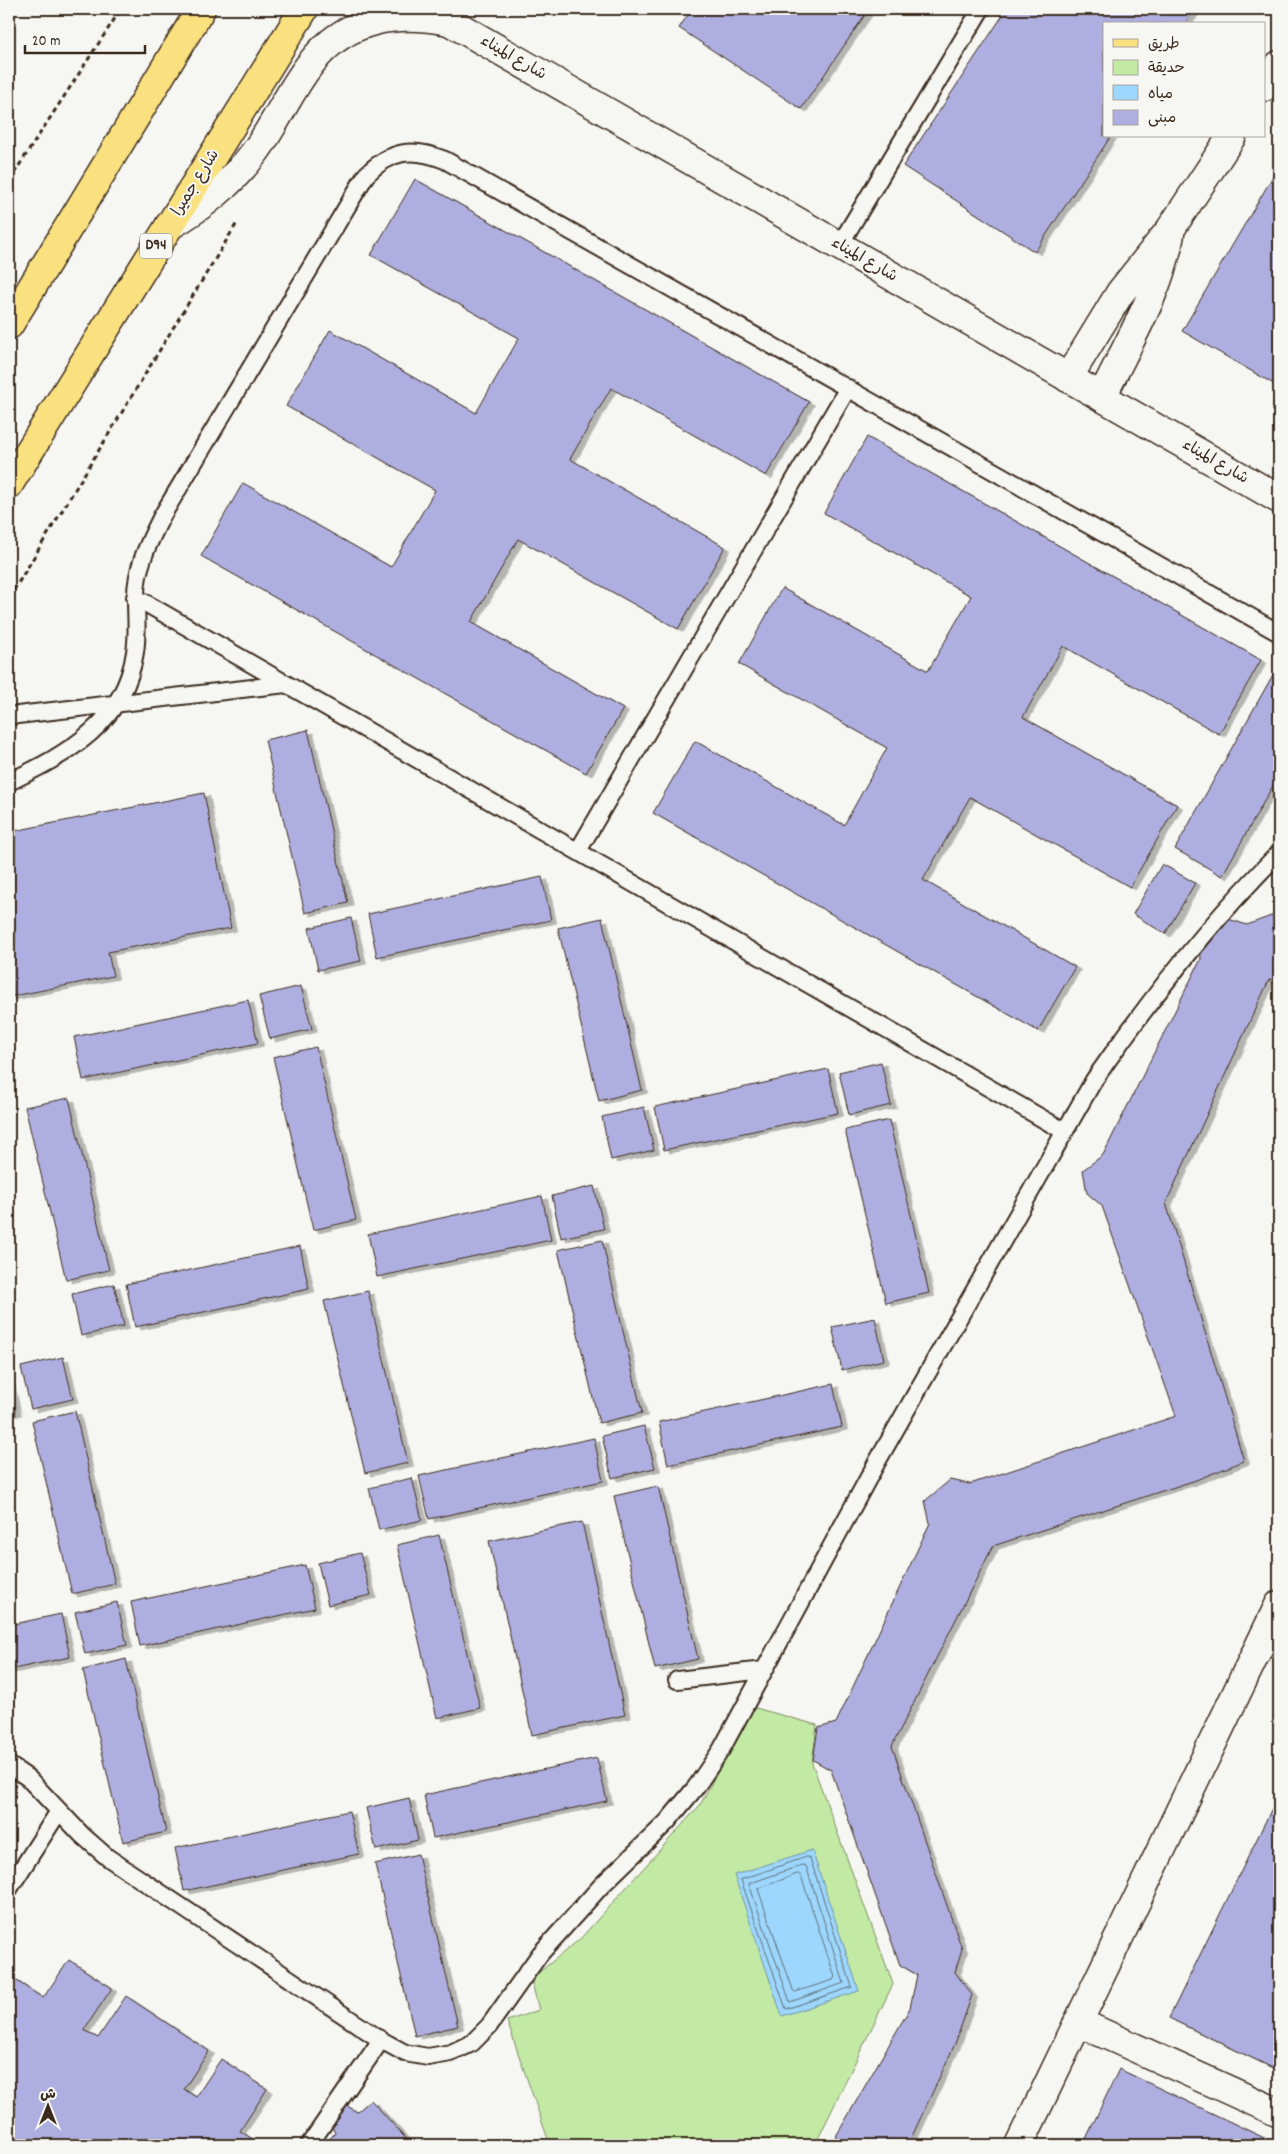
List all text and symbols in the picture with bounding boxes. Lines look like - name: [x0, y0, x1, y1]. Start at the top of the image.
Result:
- scale bar: [25, 22, 145, 54]
- legend: [1103, 22, 1266, 138]
- street label: شارع الميناء: [475, 30, 551, 86]
- text: 20 m: [32, 31, 60, 53]
- text: طريق: [1148, 34, 1180, 56]
- text: حديقة: [1148, 58, 1185, 80]
- text: مياه: [1148, 84, 1173, 106]
- text: مبنى: [1148, 108, 1176, 130]
- street label: شارع جميرا: [166, 145, 226, 221]
- street label: شارع الميناء: [826, 232, 902, 288]
- road number: D94: [140, 234, 172, 258]
- street label: شارع الميناء: [1177, 434, 1253, 490]
- north arrow: [22, 2082, 72, 2132]
- text: ش: [40, 2085, 56, 2105]

